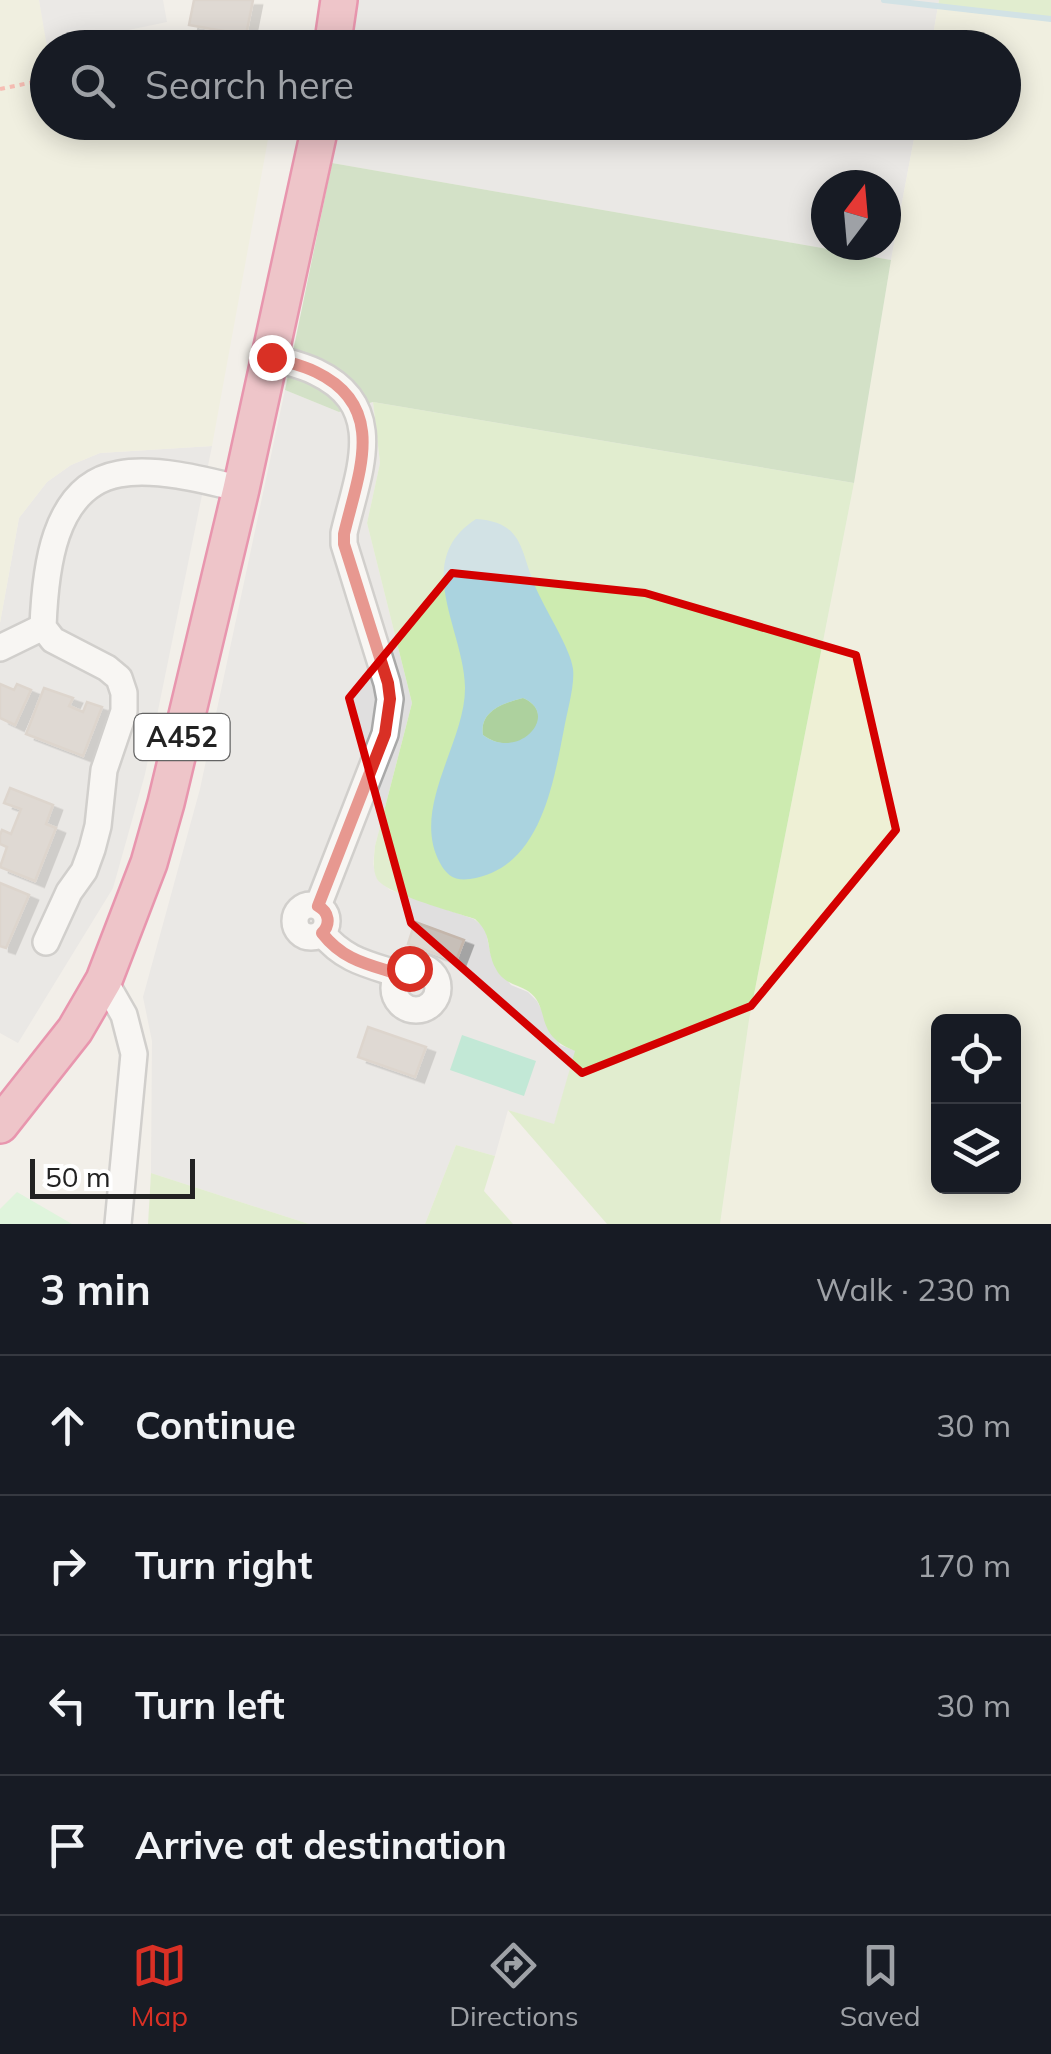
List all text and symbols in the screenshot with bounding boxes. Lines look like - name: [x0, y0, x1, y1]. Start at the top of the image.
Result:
- search box: [30, 30, 1021, 140]
- icon: search: [65, 58, 120, 113]
- text: Search here: [145, 61, 354, 109]
- north arrow: [811, 170, 901, 260]
- route end: [249, 335, 295, 381]
- road number: A452: [134, 714, 230, 760]
- route start: [387, 946, 433, 992]
- map controls: [931, 1014, 1021, 1194]
- button: locate: [931, 1014, 1021, 1104]
- button: layers: [931, 1104, 1021, 1194]
- scale bar: [30, 1154, 195, 1198]
- text: 50 m: [45, 1159, 111, 1194]
- text: 3 min: [40, 1263, 151, 1316]
- text: Walk · 230 m: [816, 1269, 1011, 1309]
- icon: ahead: [40, 1398, 95, 1453]
- text: Continue: [135, 1401, 296, 1449]
- text: 30 m: [936, 1405, 1011, 1445]
- icon: right: [40, 1538, 95, 1593]
- text: Turn right: [135, 1541, 312, 1589]
- text: 170 m: [917, 1545, 1011, 1585]
- icon: left: [40, 1678, 95, 1733]
- text: Turn left: [135, 1681, 285, 1729]
- text: 30 m: [936, 1685, 1011, 1725]
- icon: arrive: [40, 1818, 95, 1873]
- text: Arrive at destination: [135, 1821, 507, 1869]
- tab: Map: [131, 1938, 188, 2033]
- tab: Directions: [449, 1938, 579, 2033]
- tab: Saved: [840, 1938, 920, 2033]

